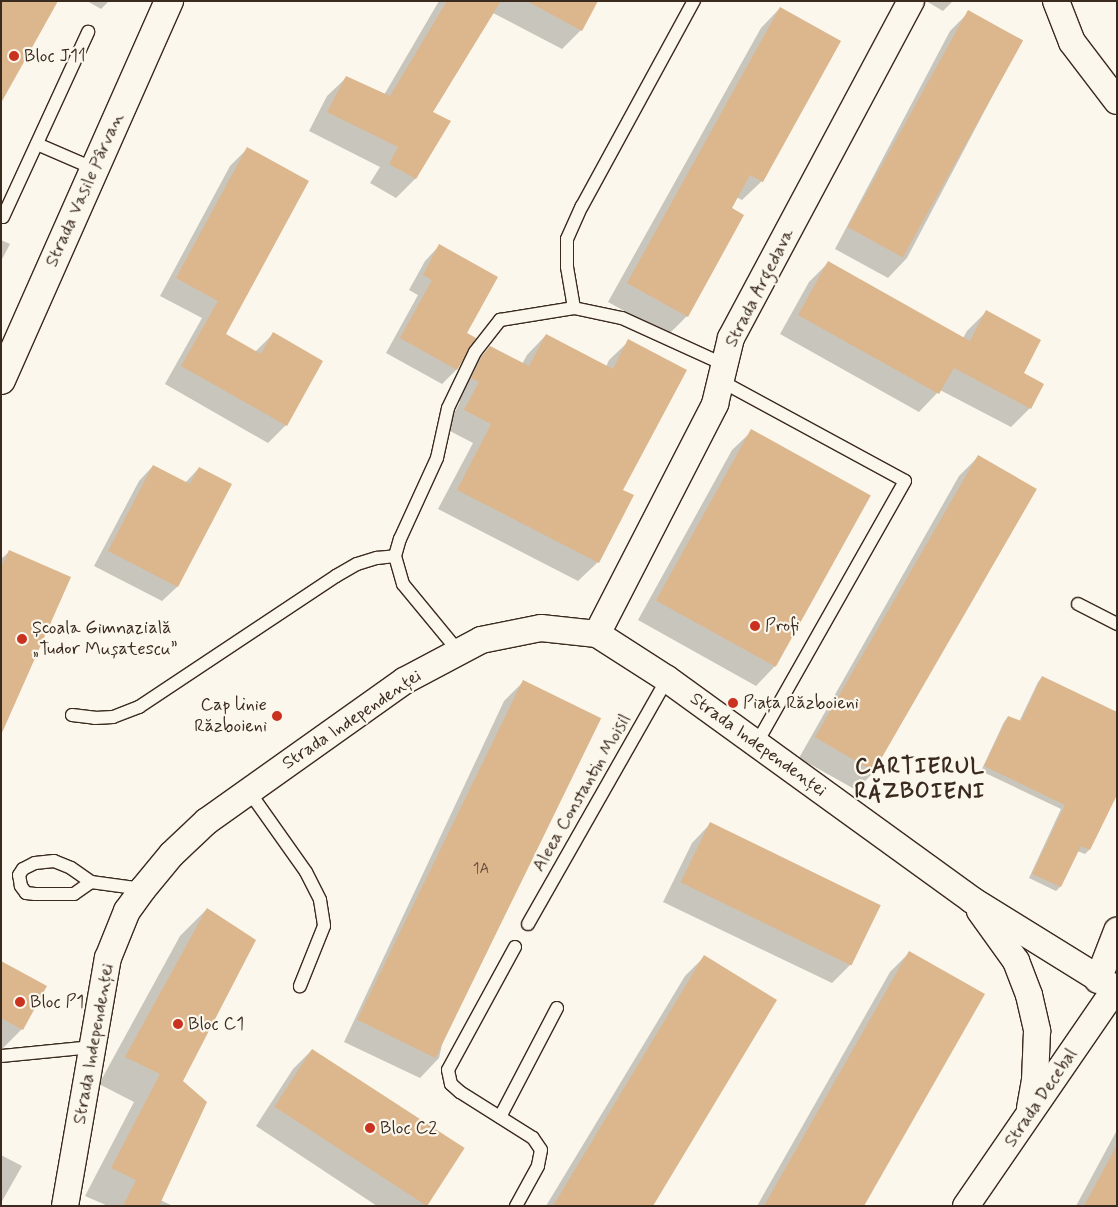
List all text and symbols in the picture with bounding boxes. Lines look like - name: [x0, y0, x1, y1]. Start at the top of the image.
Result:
- place label: Bloc J11: [24, 45, 86, 67]
- marker: Bloc J11: [8, 50, 20, 62]
- street label: Strada Vasile Pârvan: [42, 110, 128, 270]
- street label: Strada Argedava: [721, 225, 799, 351]
- place label: Profi: [765, 615, 799, 637]
- place label: Școala Gimnazială „Tudor Mușatescu”: [32, 618, 178, 660]
- marker: Profi: [749, 620, 761, 632]
- marker: Școala Gimnazială „Tudor Mușatescu”: [16, 633, 28, 645]
- street label: Strada Independenței: [277, 664, 427, 776]
- street label: Strada Independenței: [684, 687, 832, 803]
- place label: Piața Războieni: [743, 692, 859, 714]
- place label: Cap linie Războieni: [194, 695, 267, 738]
- marker: Piața Războieni: [727, 697, 739, 709]
- marker: Cap linie Războieni: [271, 710, 283, 722]
- street label: Aleea Constantin Moisil: [528, 711, 636, 875]
- district label: CARTIERUL RĂZBOIENI: [853, 754, 987, 806]
- house number: 1A: [473, 861, 489, 879]
- street label: Strada Independenței: [69, 960, 119, 1128]
- place label: Bloc P1: [30, 991, 84, 1013]
- marker: Bloc P1: [14, 996, 26, 1008]
- place label: Bloc C1: [188, 1013, 244, 1035]
- marker: Bloc C1: [172, 1018, 184, 1030]
- street label: Strada Decebal: [999, 1043, 1083, 1153]
- place label: Bloc C2: [380, 1117, 437, 1139]
- marker: Bloc C2: [364, 1122, 376, 1134]

